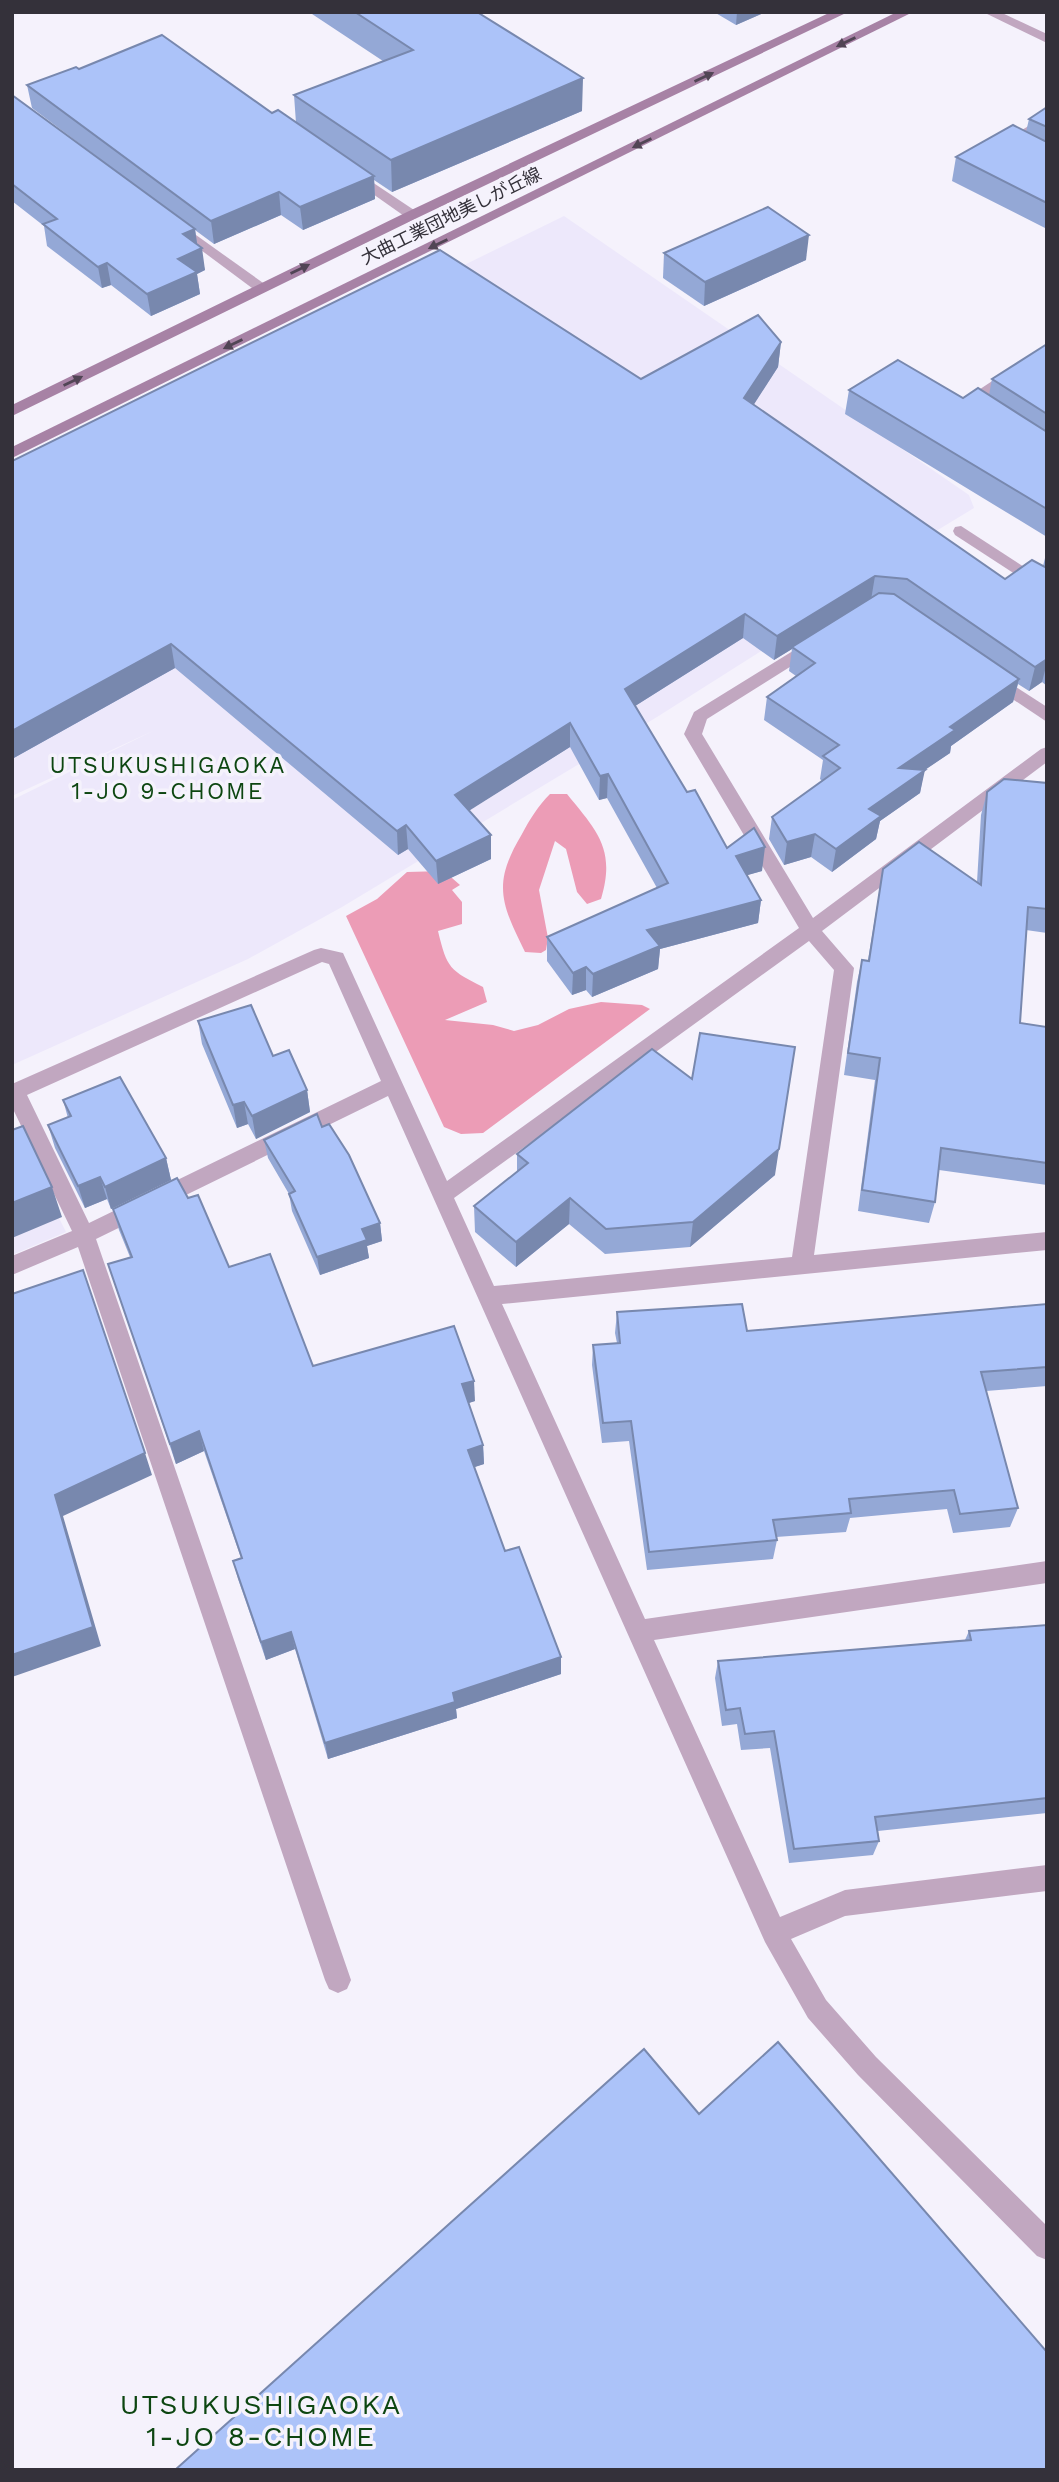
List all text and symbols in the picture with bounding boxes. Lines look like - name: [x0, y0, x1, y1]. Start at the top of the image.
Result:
- one-way arrow: [836, 37, 856, 48]
- one-way arrow: [694, 71, 714, 83]
- one-way arrow: [632, 138, 652, 149]
- street label: 大曲工業団地美しが丘線: [357, 163, 544, 268]
- one-way arrow: [428, 238, 448, 249]
- one-way arrow: [290, 264, 310, 275]
- one-way arrow: [223, 339, 243, 350]
- one-way arrow: [63, 375, 83, 386]
- district label: UTSUKUSHIGAOKA 1-JO 9-CHOME: [49, 752, 287, 805]
- district label: UTSUKUSHIGAOKA 1-JO 8-CHOME: [120, 2388, 402, 2453]

